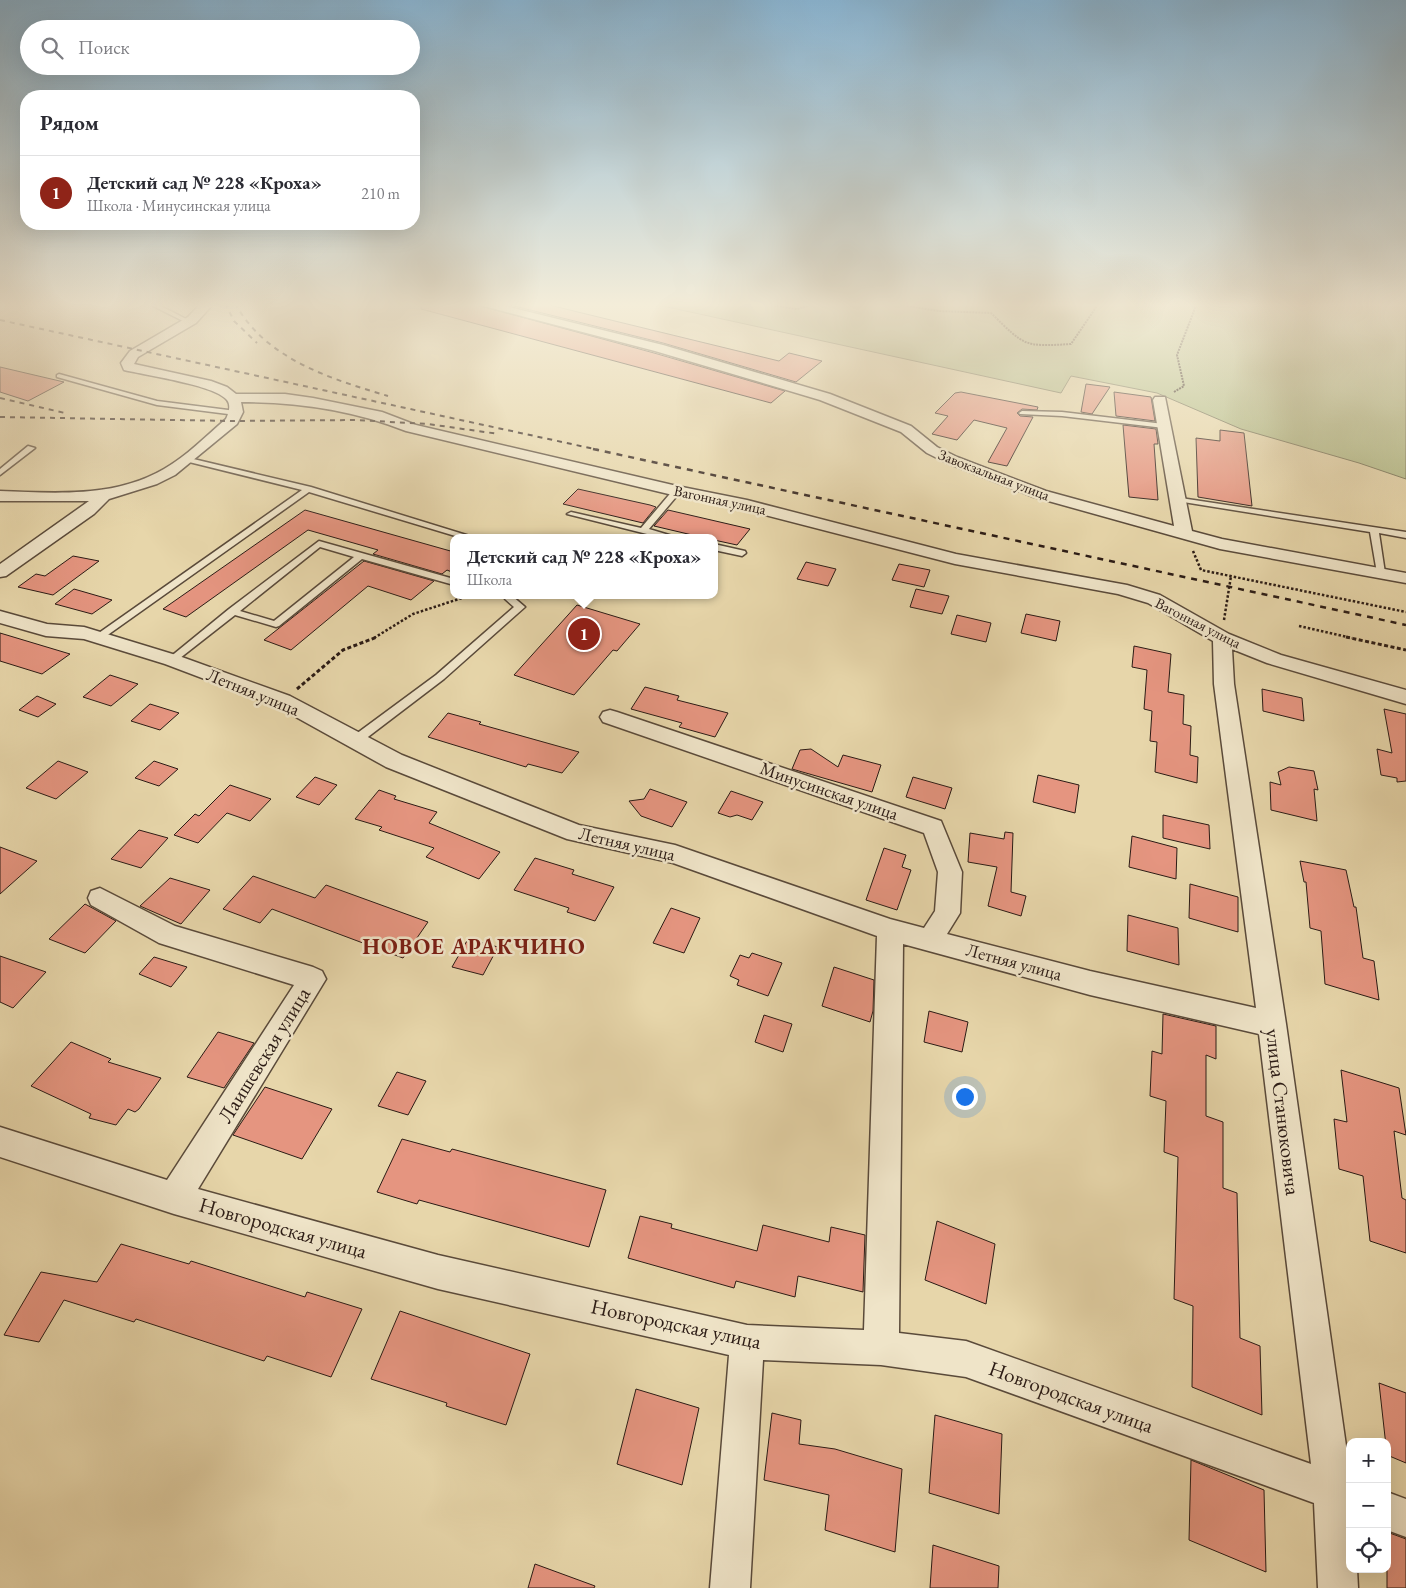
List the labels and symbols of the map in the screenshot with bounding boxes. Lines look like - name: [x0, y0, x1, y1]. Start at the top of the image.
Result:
- street label: Завокзальная улица: [936, 445, 1053, 505]
- street label: Вагонная улица: [672, 480, 768, 519]
- street label: Вагонная улица: [1152, 593, 1244, 652]
- pin: 1: [568, 615, 600, 653]
- street label: Летняя улица: [203, 662, 304, 721]
- street label: Минусинская улица: [757, 756, 902, 825]
- street label: Летняя улица: [577, 821, 678, 866]
- district label: НОВОЕ АРАКЧИНО: [362, 932, 586, 961]
- street label: Летняя улица: [964, 938, 1065, 986]
- street label: Лаишевская улица: [211, 981, 316, 1128]
- street label: улица Станюковича: [1260, 1027, 1307, 1197]
- your location: [952, 1084, 978, 1110]
- street label: Новгородская улица: [196, 1191, 371, 1265]
- street label: Новгородская улица: [588, 1292, 764, 1355]
- street label: Новгородская улица: [985, 1354, 1158, 1439]

